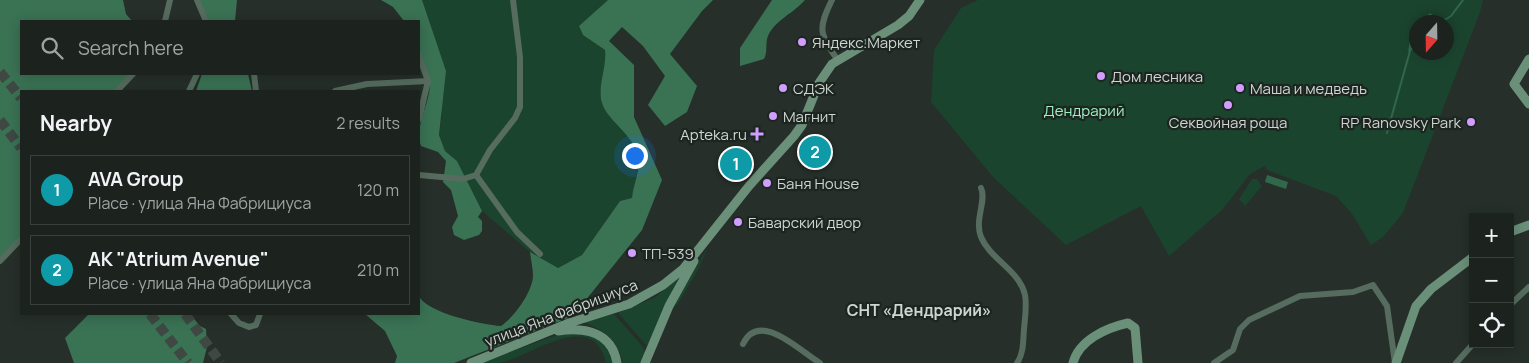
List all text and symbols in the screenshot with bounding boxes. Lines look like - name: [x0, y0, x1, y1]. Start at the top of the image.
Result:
- north arrow: [1409, 15, 1454, 60]
- search box: [20, 20, 420, 75]
- place label: Яндекс.Маркет: [812, 32, 921, 53]
- icon: search: [38, 34, 66, 62]
- text: Search here: [78, 35, 184, 61]
- marker: Яндекс.Маркет: [796, 36, 808, 48]
- place label: Дом лесника: [1111, 66, 1203, 87]
- marker: Дом лесника: [1095, 70, 1107, 82]
- place label: СДЭК: [793, 78, 834, 99]
- place label: Маша и медведь: [1250, 78, 1367, 99]
- marker: СДЭК: [777, 82, 789, 94]
- marker: Маша и медведь: [1234, 82, 1246, 94]
- marker: Секвойная роща: [1222, 99, 1234, 111]
- park label: Дендрарий: [1044, 100, 1124, 121]
- place label: Магнит: [783, 106, 836, 127]
- text: Nearby: [40, 109, 112, 137]
- marker: Магнит: [767, 110, 779, 122]
- text: 2 results: [336, 112, 400, 134]
- place label: Секвойная роща: [1169, 112, 1287, 133]
- place label: RP Ranovsky Park: [1341, 112, 1462, 133]
- marker: RP Ranovsky Park: [1465, 116, 1477, 128]
- place label: Apteka.ru: [680, 124, 747, 145]
- marker: Apteka.ru: [751, 128, 763, 140]
- pin: 2: [799, 133, 831, 171]
- your location: [622, 143, 648, 169]
- pin: 1: [720, 145, 752, 183]
- text: AVA Group: [88, 166, 183, 192]
- place label: Баня House: [777, 173, 859, 194]
- marker: Баня House: [761, 177, 773, 189]
- text: 1: [53, 179, 61, 201]
- text: 120 m: [357, 179, 399, 201]
- text: Place · улица Яна Фабрициуса: [88, 192, 311, 214]
- place label: Баварский двор: [748, 212, 861, 233]
- map controls: [1469, 213, 1514, 348]
- button: +: [1469, 213, 1514, 258]
- marker: Баварский двор: [732, 216, 744, 228]
- place label: ТП-539: [642, 243, 694, 264]
- text: АК "Atrium Avenue": [88, 246, 269, 272]
- marker: ТП-539: [626, 247, 638, 259]
- button: −: [1469, 258, 1514, 303]
- text: 2: [52, 259, 62, 281]
- text: 210 m: [357, 259, 399, 281]
- text: Place · улица Яна Фабрициуса: [88, 272, 311, 294]
- street label: улица Яна Фабрициуса: [482, 274, 640, 352]
- district label: СНТ «Дендрарий»: [847, 299, 991, 321]
- button: locate: [1469, 303, 1514, 348]

